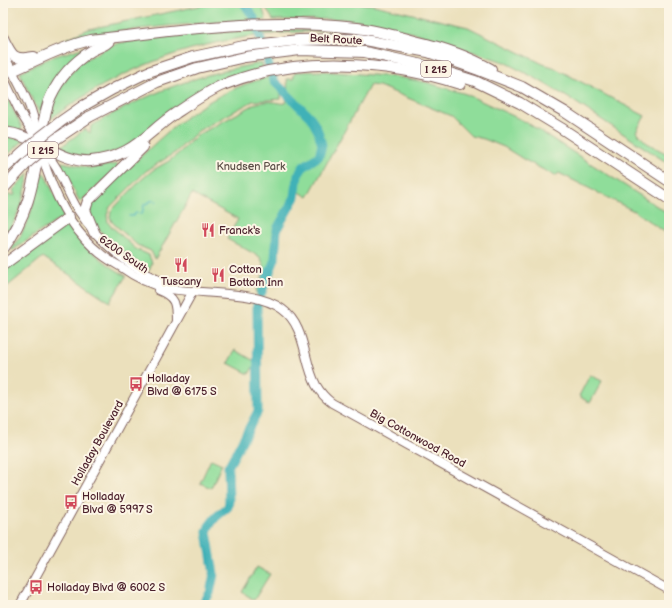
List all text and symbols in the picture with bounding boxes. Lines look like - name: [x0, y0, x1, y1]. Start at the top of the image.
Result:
- street label: Belt Route: [309, 32, 363, 47]
- road number: I 215: [421, 61, 451, 77]
- road number: I 215: [28, 142, 58, 158]
- park label: Knudsen Park: [217, 160, 286, 173]
- restaurant icon: Franck's: [200, 222, 216, 238]
- place label: Franck's: [219, 224, 261, 237]
- street label: 6200 South: [97, 233, 151, 276]
- restaurant icon: Tuscany: [173, 257, 189, 273]
- place label: Cotton Bottom Inn: [229, 263, 283, 289]
- restaurant icon: Cotton Bottom Inn: [210, 267, 226, 283]
- place label: Tuscany: [161, 275, 201, 288]
- place label: Holladay Blvd @ 6175 S: [147, 372, 217, 398]
- bus stop icon: Holladay Blvd @ 6175 S: [128, 376, 144, 392]
- street label: Holladay Boulevard: [69, 398, 126, 488]
- street label: Big Cottonwood Road: [367, 407, 468, 470]
- place label: Holladay Blvd @ 5997 S: [82, 490, 153, 516]
- bus stop icon: Holladay Blvd @ 5997 S: [63, 494, 79, 510]
- bus stop icon: Holladay Blvd @ 6002 S: [28, 579, 44, 595]
- place label: Holladay Blvd @ 6002 S: [47, 581, 166, 594]

